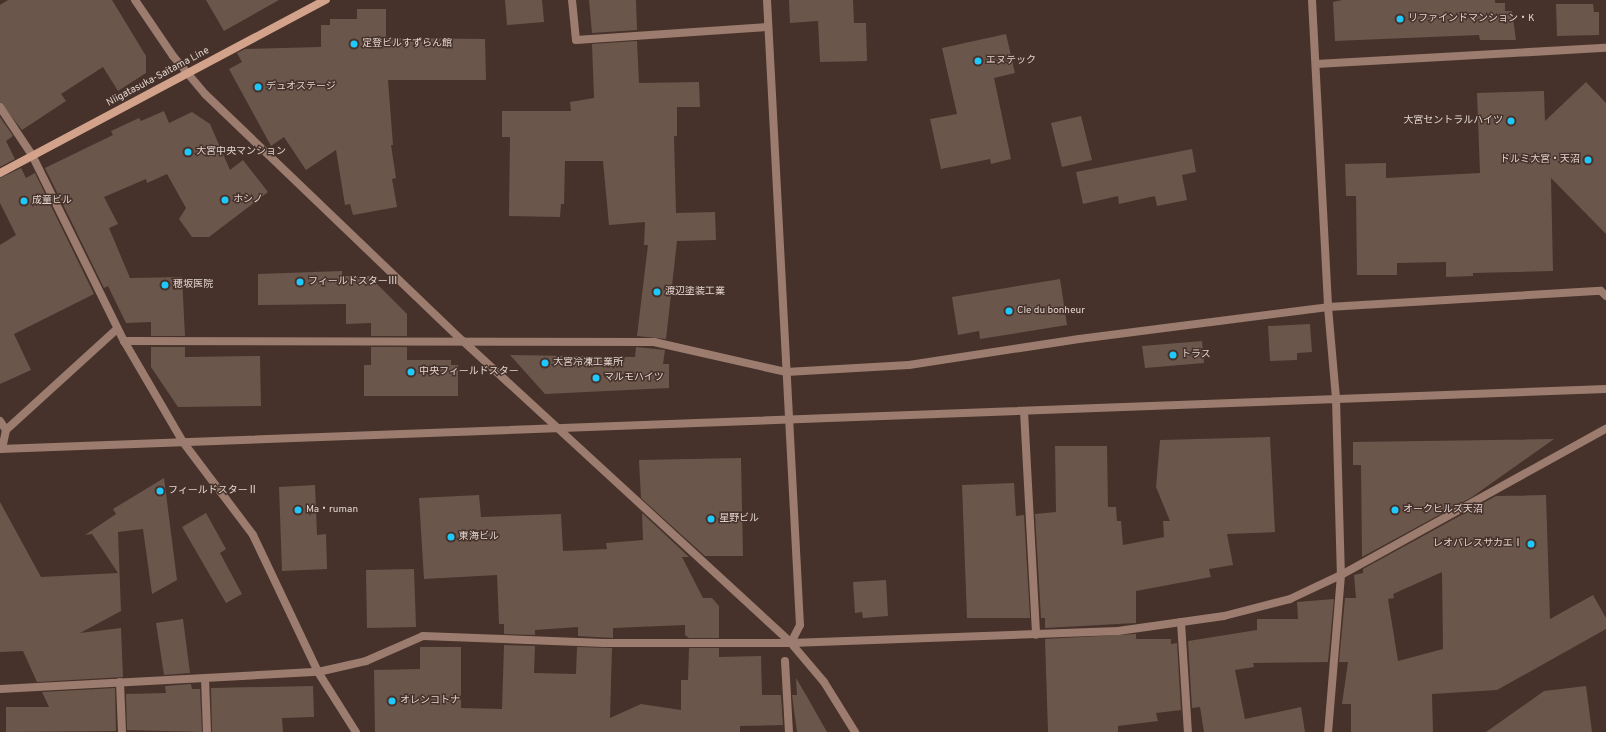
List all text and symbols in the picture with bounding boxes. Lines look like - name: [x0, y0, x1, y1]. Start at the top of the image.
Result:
- place label: リファインドマンション・K: [1408, 13, 1535, 25]
- marker: リファインドマンション・K: [1395, 14, 1405, 24]
- place label: 定登ビルすずらん館: [362, 38, 452, 50]
- marker: 定登ビルすずらん館: [349, 39, 359, 49]
- street label: Niigatasuka-Saitama Line: [105, 45, 211, 109]
- place label: エヌテック: [986, 55, 1036, 67]
- marker: エヌテック: [973, 56, 983, 66]
- place label: デュオステージ: [266, 81, 336, 93]
- marker: デュオステージ: [253, 82, 263, 92]
- place label: 大宮セントラルハイツ: [1403, 115, 1503, 127]
- marker: 大宮セントラルハイツ: [1506, 116, 1516, 126]
- place label: 大宮中央マンション: [196, 146, 286, 158]
- marker: 大宮中央マンション: [183, 147, 193, 157]
- place label: ドルミ大宮・天沼: [1500, 154, 1580, 166]
- marker: ドルミ大宮・天沼: [1583, 155, 1593, 165]
- place label: ホシノ: [233, 194, 263, 206]
- place label: 成童ビル: [32, 195, 72, 207]
- marker: ホシノ: [220, 195, 230, 205]
- marker: 成童ビル: [19, 196, 29, 206]
- place label: フィールドスターⅢ: [308, 276, 398, 288]
- marker: フィールドスターⅢ: [295, 277, 305, 287]
- place label: 穂坂医院: [173, 279, 213, 291]
- marker: 穂坂医院: [160, 280, 170, 290]
- place label: 渡辺塗装工業: [665, 286, 725, 298]
- marker: 渡辺塗装工業: [652, 287, 662, 297]
- place label: Cle du bonheur: [1017, 305, 1085, 317]
- marker: Cle du bonheur: [1004, 306, 1014, 316]
- place label: トラス: [1181, 349, 1211, 361]
- marker: トラス: [1168, 350, 1178, 360]
- place label: 大宮冷凍工業所: [553, 357, 623, 369]
- marker: 大宮冷凍工業所: [540, 358, 550, 368]
- place label: 中央フィールドスター: [419, 366, 519, 378]
- marker: 中央フィールドスター: [406, 367, 416, 377]
- place label: マルモハイツ: [604, 372, 664, 384]
- marker: マルモハイツ: [591, 373, 601, 383]
- place label: フィールドスターⅡ: [168, 485, 258, 497]
- marker: フィールドスターⅡ: [155, 486, 165, 496]
- place label: Ma・ruman: [306, 504, 358, 516]
- place label: オークヒルズ天沼: [1403, 504, 1483, 516]
- marker: Ma・ruman: [293, 505, 303, 515]
- marker: オークヒルズ天沼: [1390, 505, 1400, 515]
- place label: 星野ビル: [719, 513, 759, 525]
- marker: 星野ビル: [706, 514, 716, 524]
- place label: 東海ビル: [459, 531, 499, 543]
- marker: 東海ビル: [446, 532, 456, 542]
- place label: レオパレスサカエⅠ: [1433, 538, 1523, 550]
- marker: レオパレスサカエⅠ: [1526, 539, 1536, 549]
- place label: オレンコトナ: [400, 695, 460, 707]
- marker: オレンコトナ: [387, 696, 397, 706]

